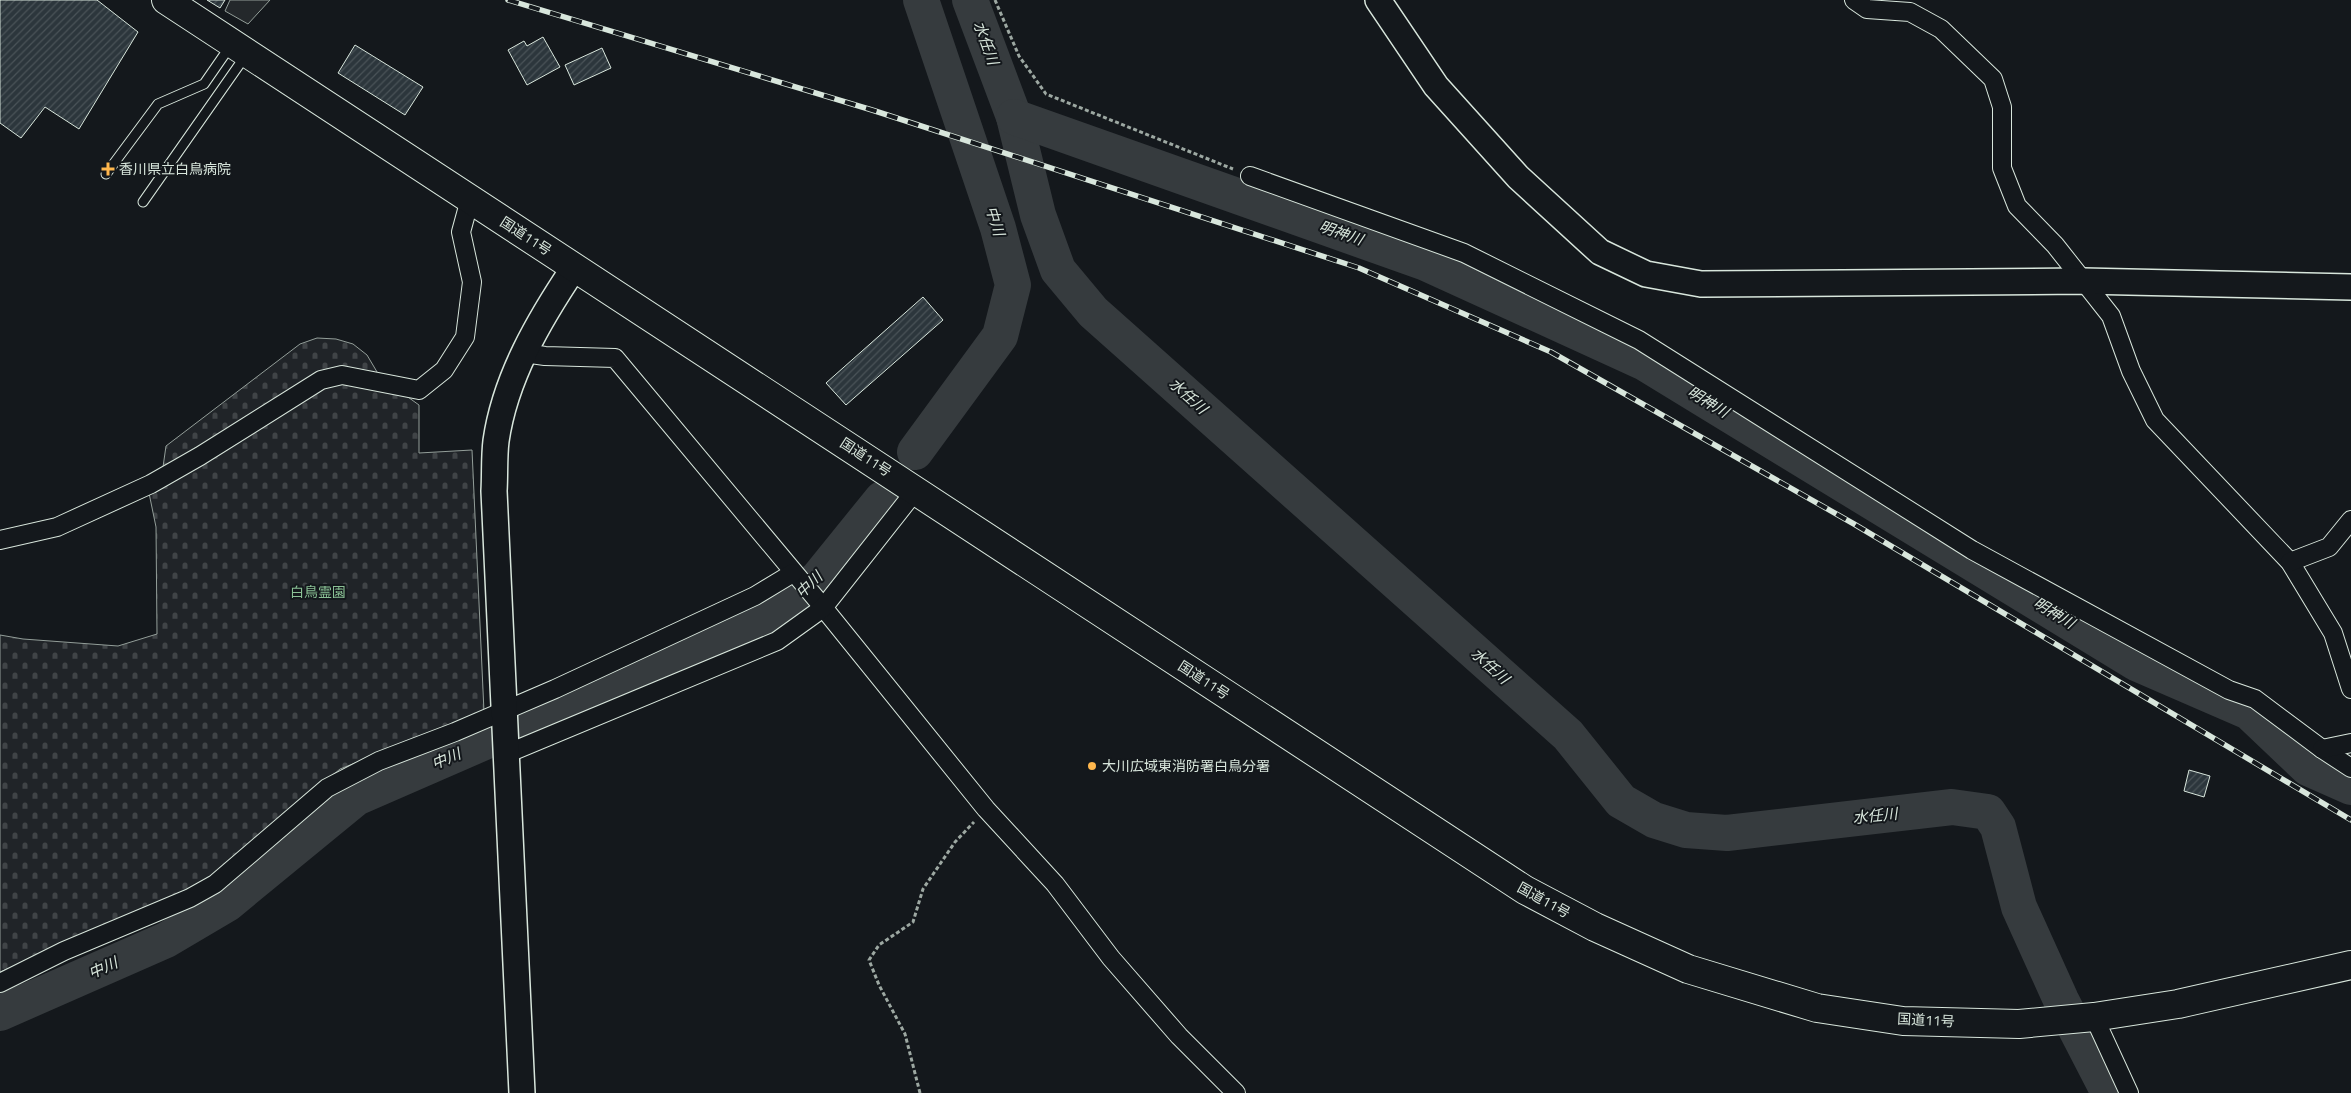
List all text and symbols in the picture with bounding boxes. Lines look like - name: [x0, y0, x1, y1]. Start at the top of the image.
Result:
- water label: 水任川: [968, 18, 1006, 70]
- place label: 香川県立白鳥病院: [119, 158, 231, 179]
- marker: 香川県立白鳥病院: [101, 162, 115, 176]
- water label: 中川: [980, 203, 1011, 240]
- street label: 国道11号: [496, 211, 556, 260]
- water label: 明神川: [1316, 214, 1368, 251]
- water label: 水任川: [1164, 372, 1214, 421]
- water label: 明神川: [1683, 380, 1735, 424]
- street label: 国道11号: [836, 432, 896, 481]
- water label: 中川: [790, 565, 829, 603]
- park label: 白鳥霊園: [290, 581, 346, 602]
- water label: 明神川: [2029, 591, 2081, 635]
- water label: 水任川: [1466, 642, 1516, 691]
- street label: 国道11号: [1174, 655, 1234, 704]
- water label: 中川: [427, 741, 466, 775]
- place label: 大川広域東消防署白鳥分署: [1102, 755, 1270, 776]
- marker: 大川広域東消防署白鳥分署: [1086, 760, 1098, 772]
- water label: 水任川: [1851, 802, 1901, 829]
- street label: 国道11号: [1514, 876, 1575, 923]
- water label: 中川: [84, 950, 123, 984]
- street label: 国道11号: [1897, 1008, 1955, 1031]

